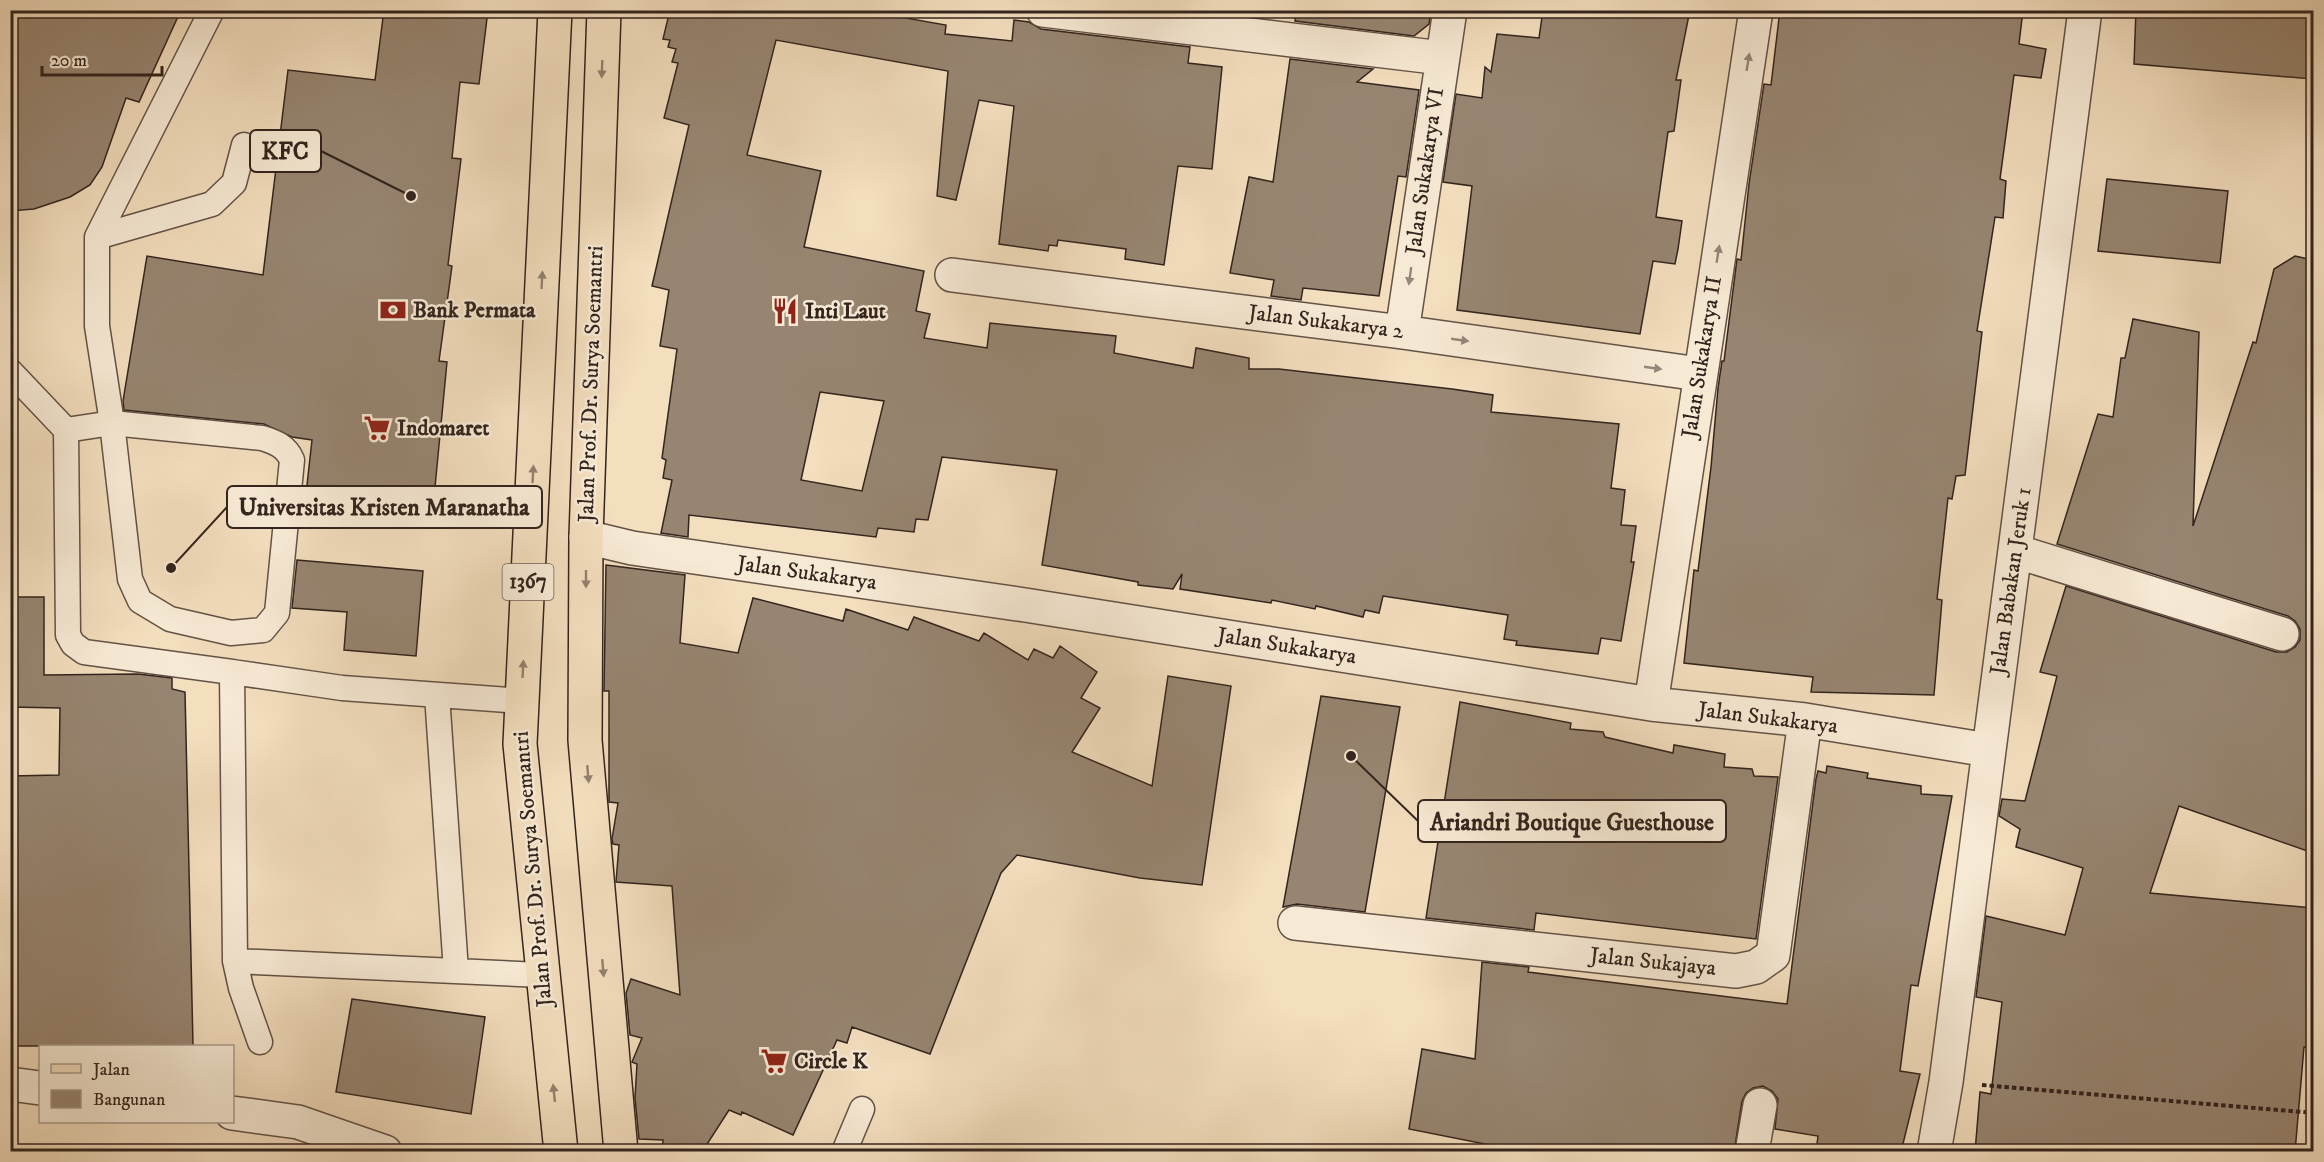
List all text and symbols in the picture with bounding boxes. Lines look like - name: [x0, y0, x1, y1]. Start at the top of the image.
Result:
- scale bar: [42, 39, 162, 77]
- text: 20 m: [51, 50, 87, 72]
- one-way arrow: [1743, 52, 1752, 71]
- one-way arrow: [597, 59, 606, 78]
- street label: Jalan Sukakarya VI: [1400, 86, 1450, 258]
- callout: KFC: [250, 130, 321, 172]
- text: KFC: [261, 137, 309, 167]
- street label: Jalan Prof. Dr. Surya Soemantri: [573, 245, 609, 525]
- one-way arrow: [1713, 245, 1722, 264]
- one-way arrow: [1405, 267, 1414, 286]
- one-way arrow: [538, 270, 547, 289]
- street label: Jalan Sukakarya II: [1676, 274, 1728, 442]
- bank icon: Bank Permata: [378, 295, 408, 325]
- restaurant icon: Inti Laut: [770, 296, 800, 326]
- place label: Bank Permata: [413, 297, 536, 324]
- place label: Inti Laut: [805, 298, 886, 325]
- street label: Jalan Sukakarya 2: [1245, 299, 1405, 345]
- one-way arrow: [1450, 336, 1469, 345]
- one-way arrow: [1643, 363, 1662, 372]
- supermarket icon: Indomaret: [362, 413, 392, 443]
- place label: Indomaret: [397, 415, 489, 442]
- one-way arrow: [528, 465, 537, 484]
- street label: Jalan Babakan Jeruk 1: [1984, 485, 2038, 679]
- callout: Universitas Kristen Maranatha: [227, 486, 542, 528]
- text: Universitas Kristen Maranatha: [238, 493, 530, 523]
- street label: Jalan Sukakarya: [734, 550, 879, 596]
- road number: 1367: [502, 564, 554, 600]
- one-way arrow: [581, 569, 591, 588]
- street label: Jalan Sukakarya: [1214, 621, 1359, 670]
- one-way arrow: [519, 660, 528, 679]
- street label: Jalan Sukakarya: [1695, 696, 1840, 740]
- street label: Jalan Prof. Dr. Surya Soemantri: [507, 730, 559, 1010]
- one-way arrow: [583, 764, 593, 783]
- callout: Ariandri Boutique Guesthouse: [1418, 800, 1726, 842]
- text: Ariandri Boutique Guesthouse: [1429, 808, 1714, 838]
- street label: Jalan Sukajaya: [1587, 942, 1718, 982]
- one-way arrow: [598, 959, 608, 978]
- legend: [39, 1045, 234, 1123]
- supermarket icon: Circle K: [759, 1046, 789, 1076]
- place label: Circle K: [794, 1048, 868, 1075]
- text: Jalan: [91, 1059, 131, 1081]
- one-way arrow: [549, 1084, 559, 1103]
- text: Bangunan: [93, 1089, 166, 1111]

